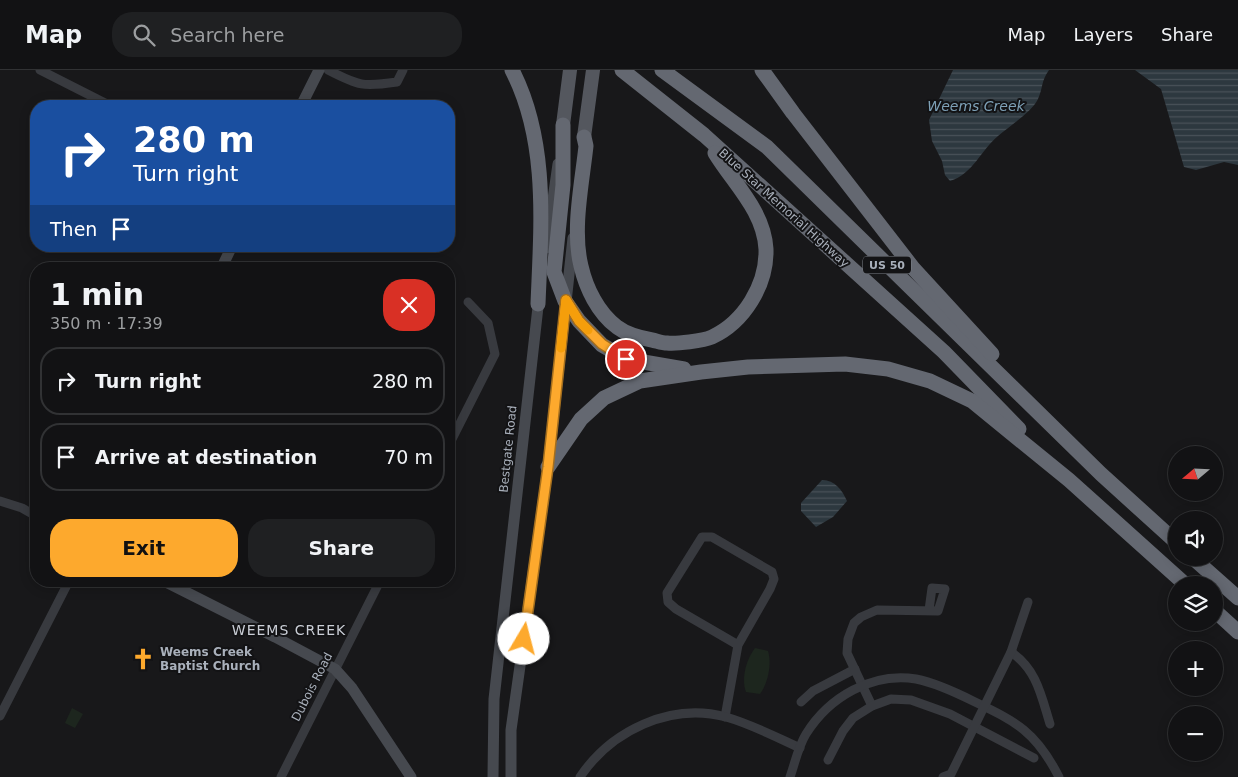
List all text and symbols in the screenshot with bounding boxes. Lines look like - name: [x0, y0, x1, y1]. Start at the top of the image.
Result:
- search box: [112, 12, 462, 57]
- text: Map: [25, 21, 82, 49]
- icon: search: [130, 21, 158, 49]
- text: Search here: [170, 24, 284, 46]
- text: Map: [1007, 24, 1045, 45]
- text: Layers: [1073, 24, 1133, 45]
- text: Share: [1161, 24, 1213, 45]
- water label: Weems Creek: [927, 98, 1026, 114]
- icon: right: [50, 120, 115, 185]
- text: 280 m: [133, 120, 255, 160]
- street label: Blue Star Memorial Highway: [716, 146, 852, 270]
- text: Turn right: [133, 161, 238, 186]
- icon: arrive: [107, 215, 135, 243]
- text: Then: [50, 218, 97, 240]
- road number: US 50: [863, 256, 911, 274]
- text: 1 min: [50, 277, 144, 312]
- button: close: [383, 279, 435, 331]
- text: 350 m · 17:39: [50, 314, 163, 333]
- pin: [605, 338, 647, 380]
- icon: arrive: [612, 345, 640, 373]
- icon: right: [52, 367, 80, 395]
- text: Turn right: [95, 370, 201, 392]
- text: 280 m: [372, 370, 433, 392]
- street label: Bestgate Road: [496, 405, 520, 493]
- icon: arrive: [52, 443, 80, 471]
- text: Arrive at destination: [95, 446, 317, 468]
- text: 70 m: [384, 446, 433, 468]
- north arrow: [1168, 446, 1222, 501]
- map controls: [1168, 446, 1223, 761]
- button: sound: [1168, 511, 1223, 566]
- button: Exit: [50, 519, 238, 577]
- button: Share: [248, 519, 435, 577]
- button: layers: [1168, 576, 1223, 631]
- position arrow: [497, 612, 549, 664]
- district label: WEEMS CREEK: [232, 622, 346, 638]
- button: +: [1168, 641, 1223, 696]
- place label: Weems Creek Baptist Church: [160, 645, 260, 673]
- church icon: Weems Creek Baptist Church: [130, 646, 156, 672]
- street label: Dubois Road: [289, 650, 335, 724]
- button: −: [1168, 706, 1223, 761]

